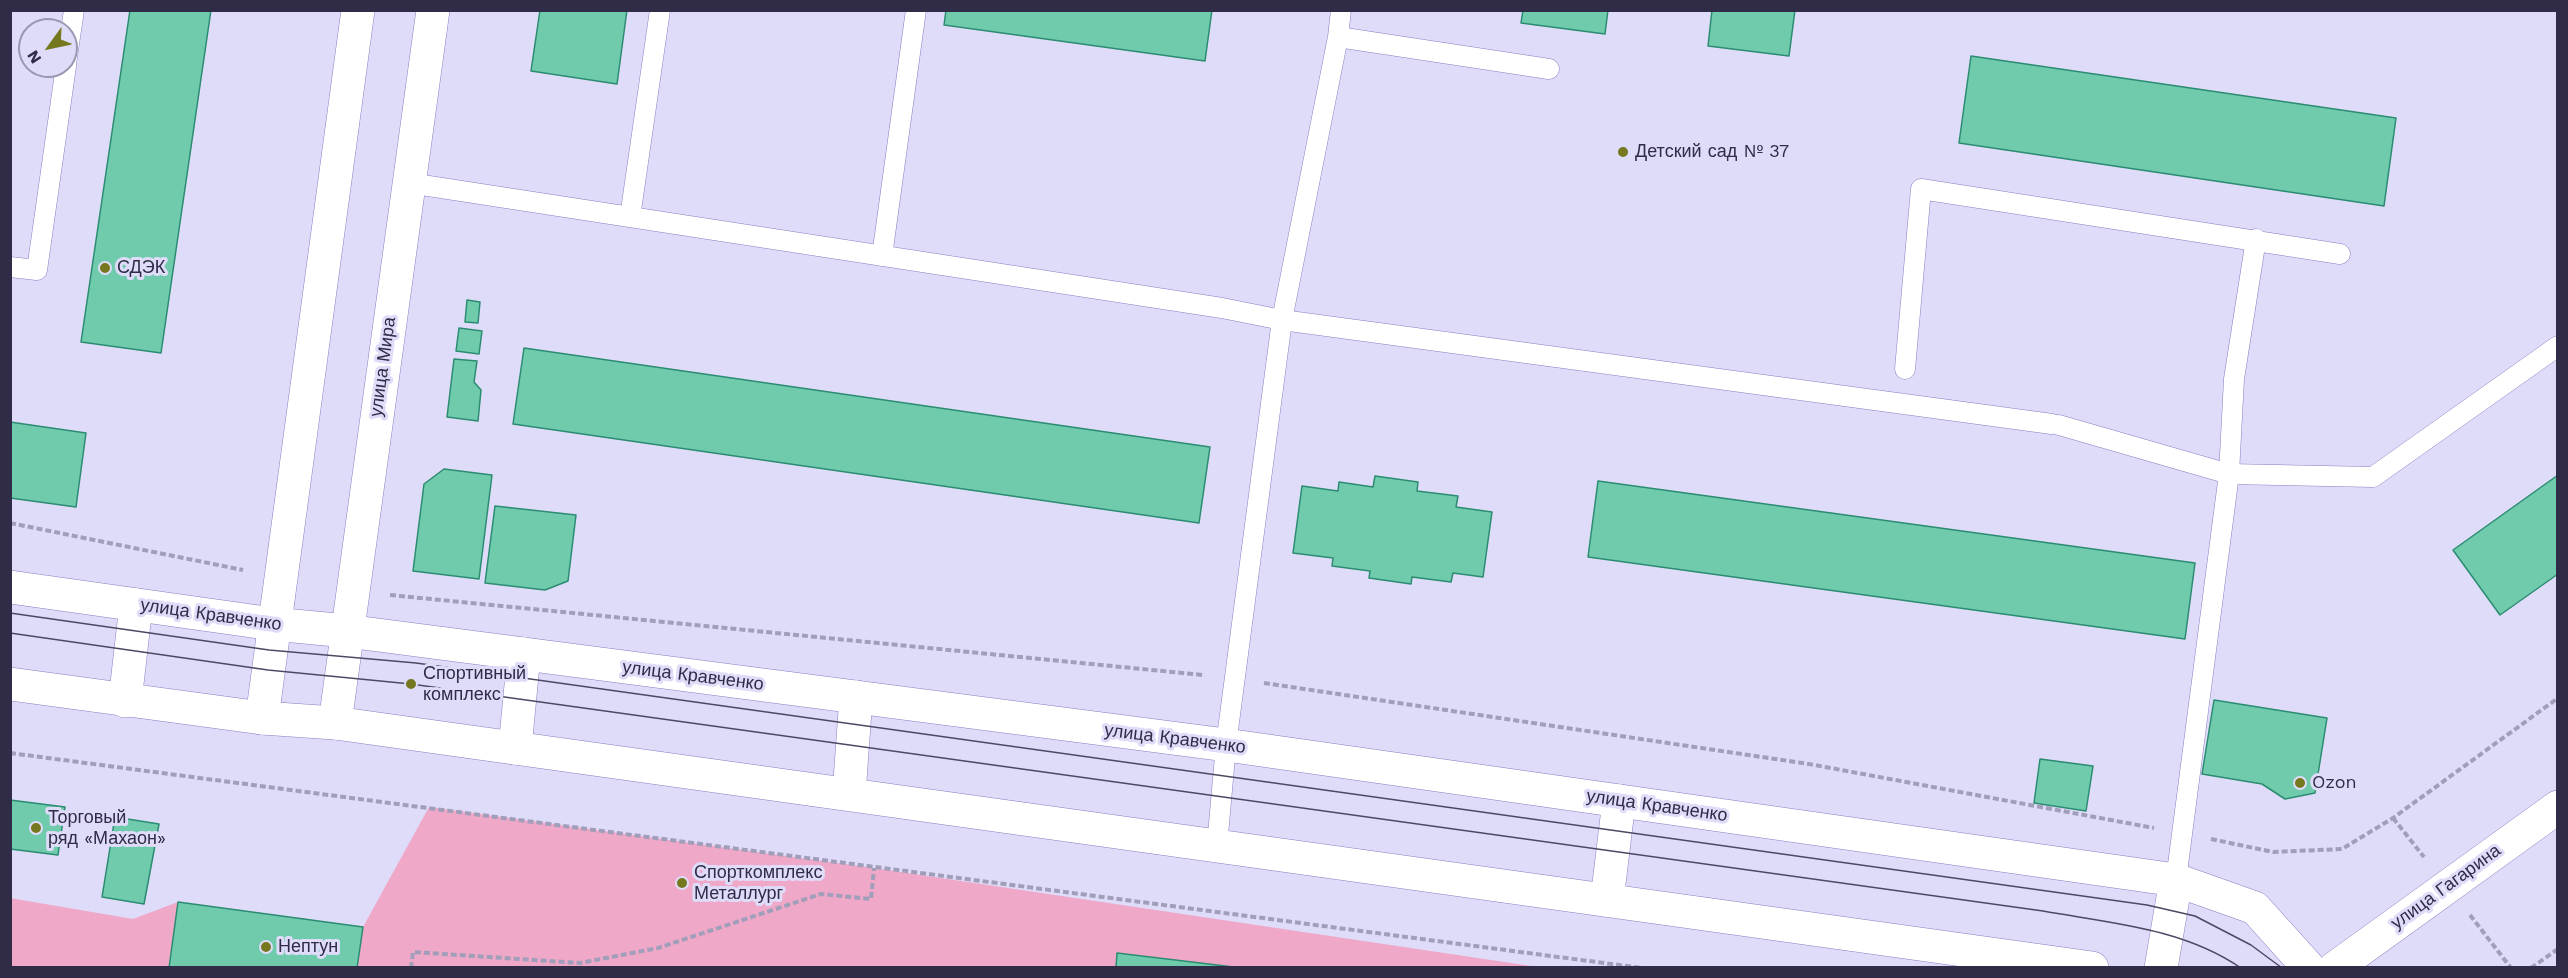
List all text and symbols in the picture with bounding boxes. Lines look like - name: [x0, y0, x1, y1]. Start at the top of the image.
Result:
- north arrow: [18, 18, 78, 78]
- text: N: [23, 47, 45, 67]
- place label: Детский сад № 37: [1635, 141, 1789, 163]
- marker: Детский сад № 37: [1616, 145, 1630, 159]
- place label: СДЭК: [117, 257, 165, 279]
- marker: СДЭК: [98, 261, 112, 275]
- street label: улица Мира: [365, 316, 401, 418]
- street label: улица Кравченко: [139, 594, 283, 636]
- street label: улица Кравченко: [621, 657, 765, 695]
- place label: Спортивный комплекс: [423, 663, 526, 706]
- marker: Спортивный комплекс: [404, 677, 418, 691]
- street label: улица Кравченко: [1103, 720, 1247, 758]
- place label: Ozon: [2312, 772, 2357, 794]
- marker: Ozon: [2293, 776, 2307, 790]
- street label: улица Кравченко: [1585, 785, 1729, 827]
- place label: Торговый ряд «Махаон»: [48, 807, 166, 850]
- marker: Торговый ряд «Махаон»: [29, 821, 43, 835]
- street label: улица Гагарина: [2387, 840, 2505, 934]
- place label: Спорткомплекс Металлург: [694, 862, 822, 904]
- marker: Спорткомплекс Металлург: [675, 876, 689, 890]
- place label: Нептун: [278, 936, 338, 958]
- marker: Нептун: [259, 940, 273, 954]

